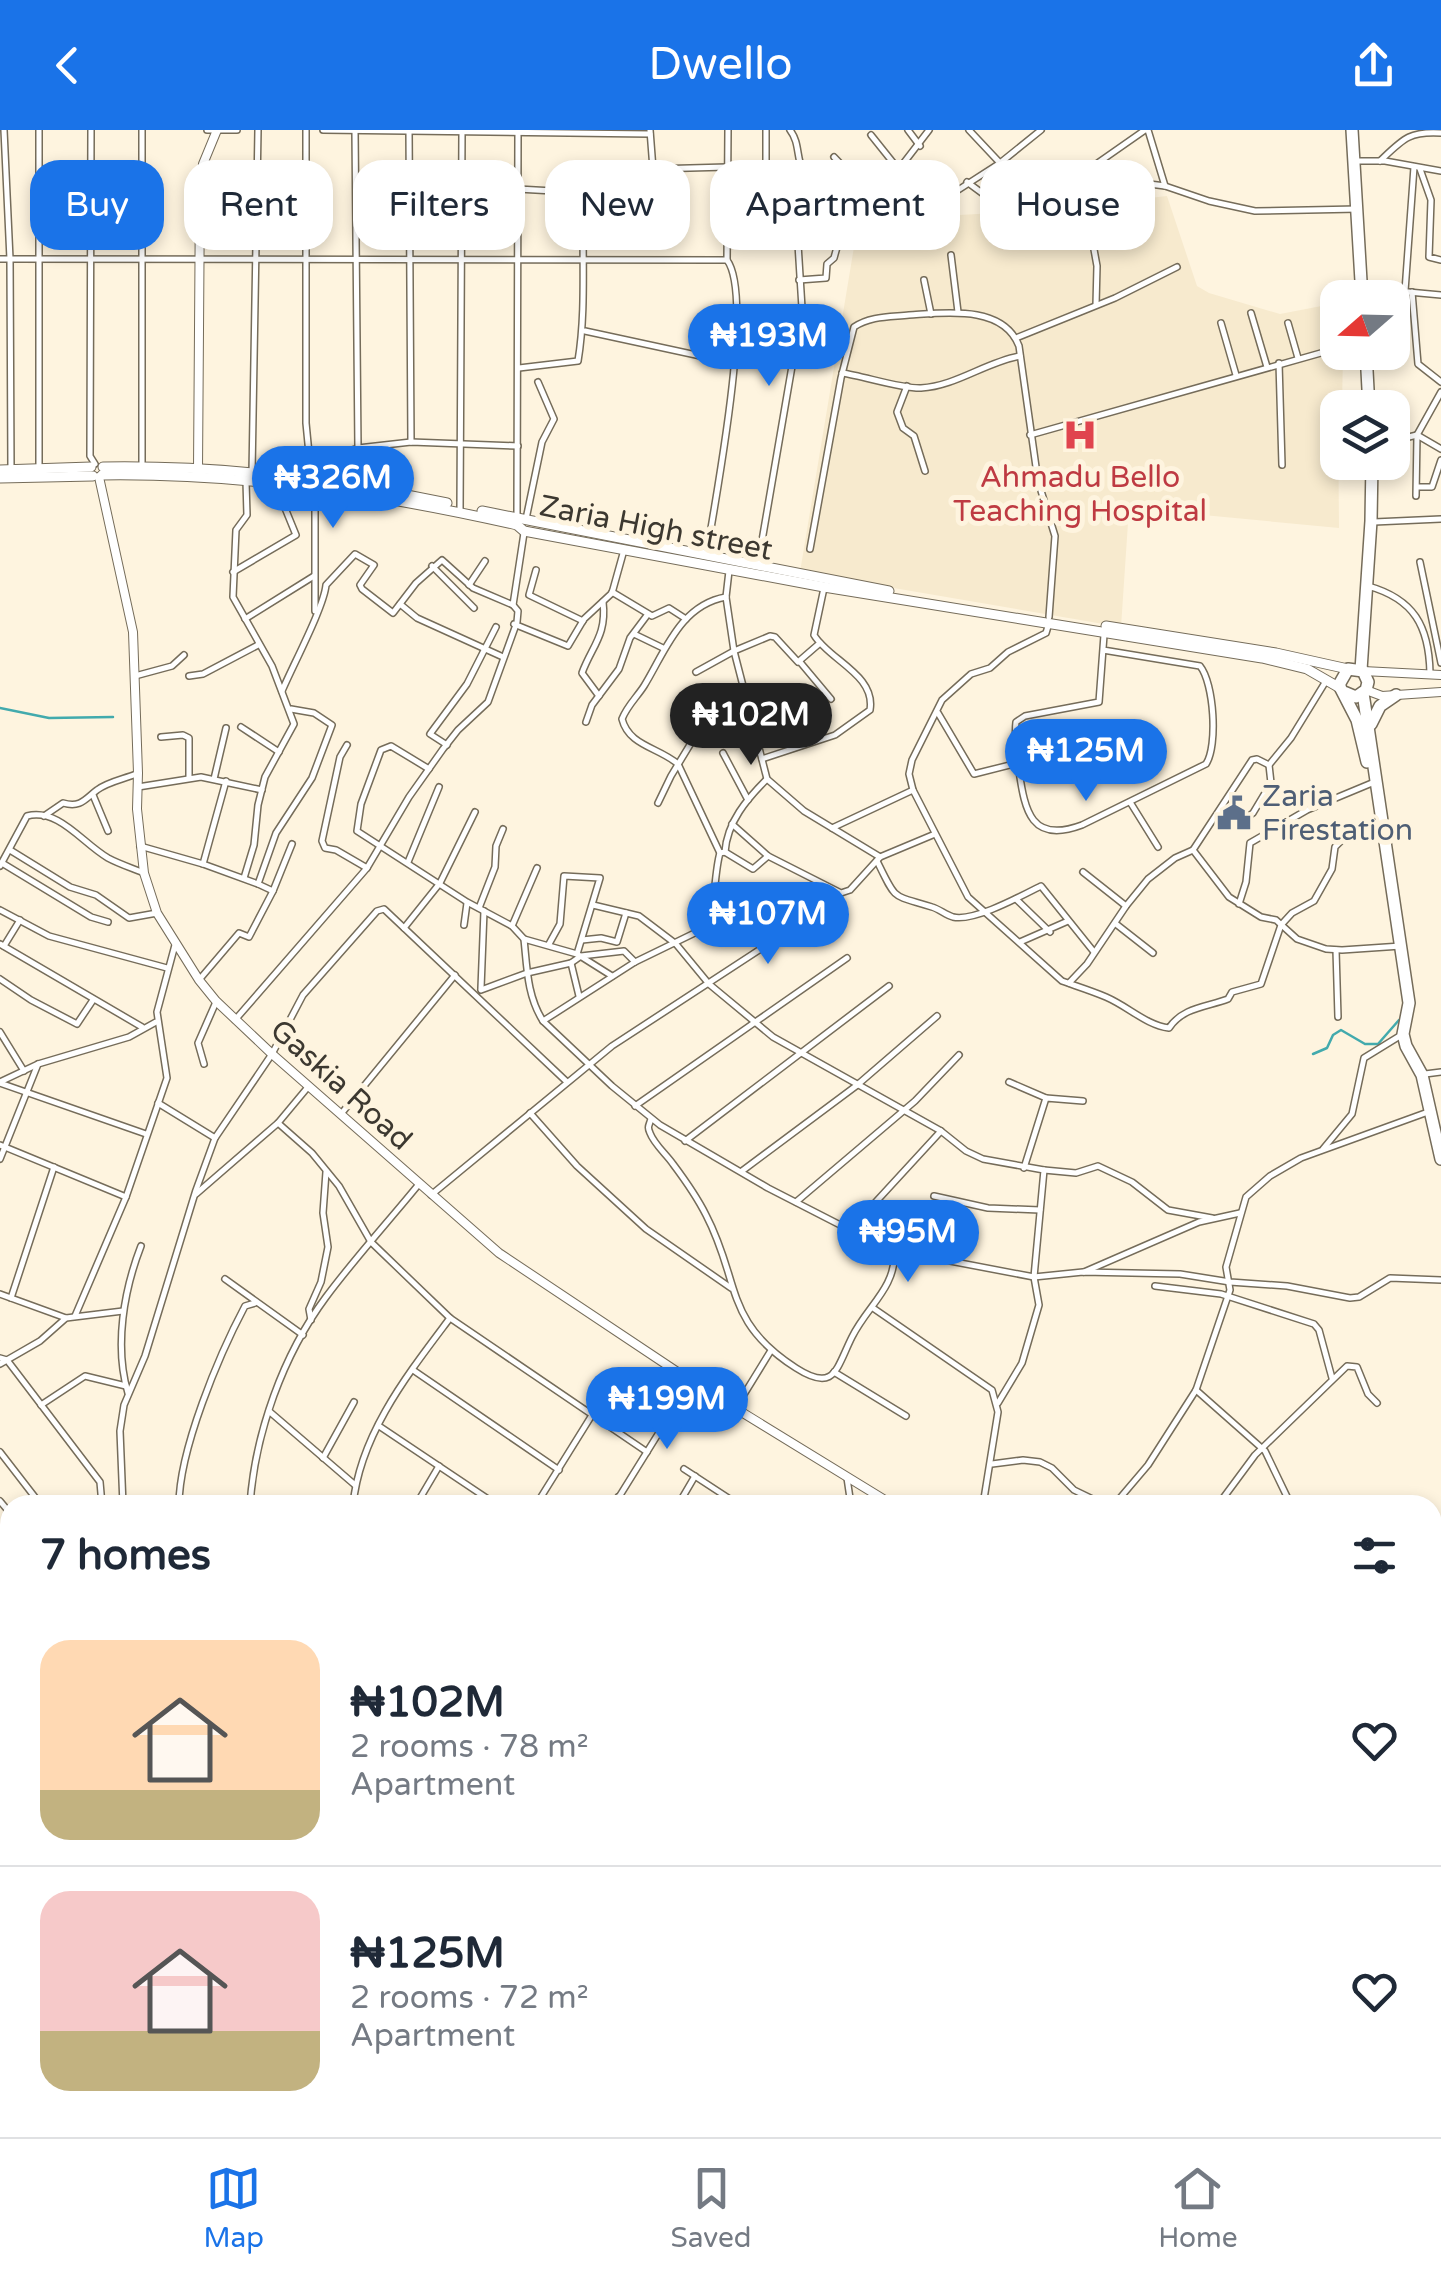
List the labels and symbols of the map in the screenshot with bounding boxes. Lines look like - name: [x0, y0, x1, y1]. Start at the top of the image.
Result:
- north arrow: [1320, 280, 1410, 370]
- pin: ₦193M: [699, 304, 839, 389]
- hospital icon: Ahmadu Bello Teaching Hospital: [1061, 416, 1099, 454]
- pin: ₦326M: [263, 446, 403, 531]
- place label: Ahmadu Bello Teaching Hospital: [953, 459, 1207, 530]
- street label: Zaria High street: [536, 487, 776, 569]
- pin: ₦102M: [681, 683, 821, 768]
- pin: ₦125M: [1016, 719, 1156, 804]
- place label: Zaria Firestation: [1262, 778, 1413, 849]
- public building icon: Zaria Firestation: [1215, 794, 1253, 832]
- pin: ₦107M: [698, 882, 838, 967]
- street label: Gaskia Road: [263, 1012, 419, 1158]
- pin: ₦95M: [849, 1200, 967, 1285]
- pin: ₦199M: [597, 1367, 737, 1452]

